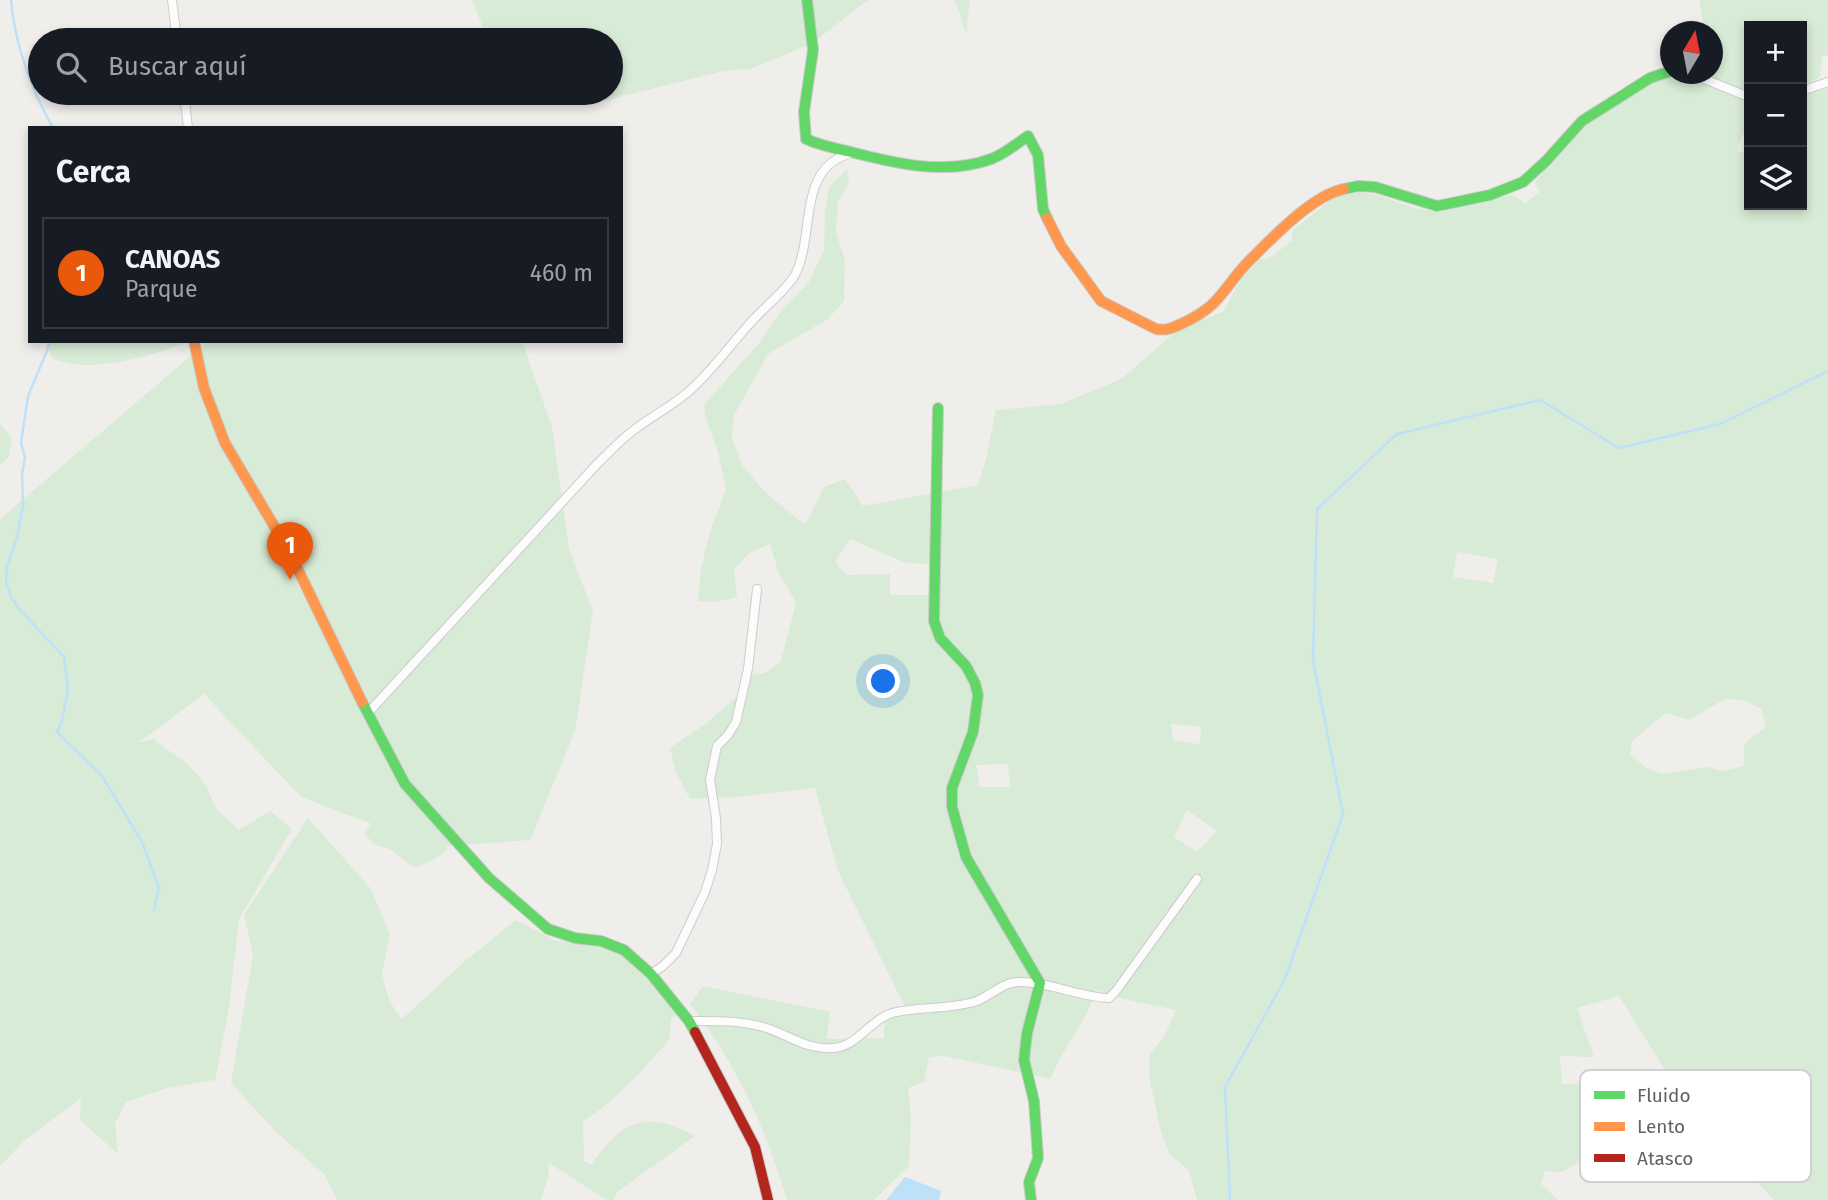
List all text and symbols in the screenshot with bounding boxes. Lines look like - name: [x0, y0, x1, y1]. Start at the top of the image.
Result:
- north arrow: [1660, 21, 1723, 84]
- map controls: [1744, 21, 1807, 210]
- button: +: [1744, 21, 1807, 84]
- search box: [28, 28, 623, 105]
- icon: search: [52, 48, 90, 86]
- text: Buscar aquí: [108, 51, 246, 82]
- button: −: [1744, 84, 1807, 147]
- button: layers: [1744, 147, 1807, 210]
- text: Cerca: [56, 154, 131, 190]
- text: CANOAS: [125, 244, 220, 275]
- text: 1: [76, 259, 86, 287]
- text: 460 m: [530, 259, 593, 287]
- text: Parque: [125, 275, 197, 303]
- pin: 1: [267, 522, 313, 580]
- your location: [866, 664, 900, 698]
- legend: [1580, 1070, 1811, 1182]
- text: Fluido: [1637, 1084, 1691, 1107]
- text: Lento: [1637, 1115, 1685, 1138]
- text: Atasco: [1637, 1147, 1693, 1170]

